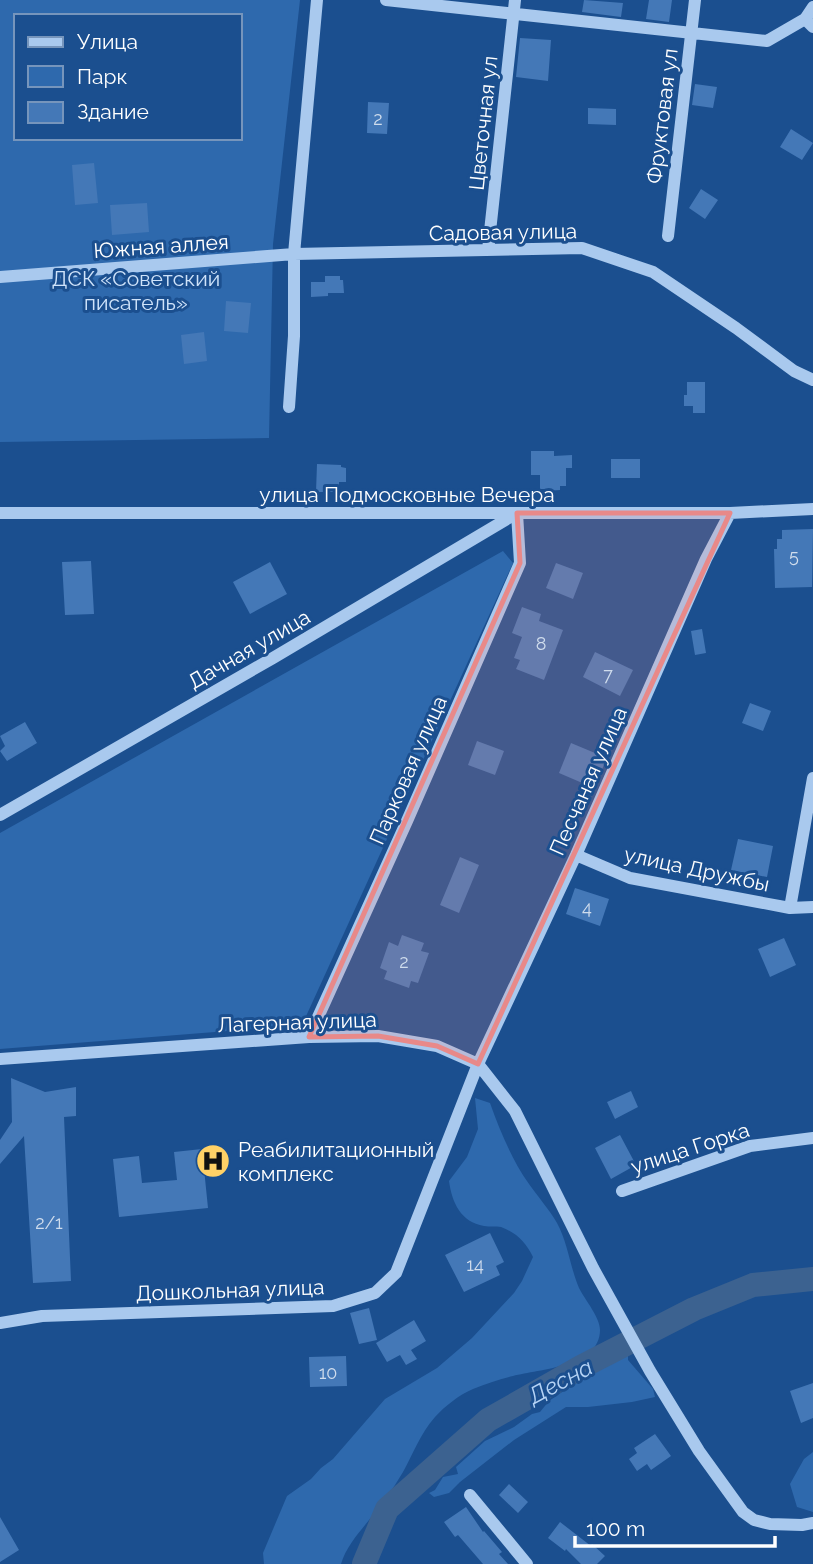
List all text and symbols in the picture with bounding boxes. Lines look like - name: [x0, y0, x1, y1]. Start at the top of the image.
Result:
- legend: [14, 14, 242, 140]
- text: Улица: [77, 29, 138, 54]
- street label: Фруктовая ул: [641, 47, 683, 185]
- street label: Цветочная ул: [464, 55, 502, 191]
- text: Парк: [77, 64, 127, 89]
- text: Здание: [77, 99, 149, 124]
- house number: 2: [373, 108, 383, 129]
- street label: Садовая улица: [429, 218, 577, 246]
- street label: Южная аллея: [92, 229, 230, 263]
- park label: ДСК «Советский писатель»: [52, 266, 220, 315]
- street label: улица Подмосковные Вечера: [259, 482, 555, 507]
- house number: 5: [789, 545, 799, 566]
- street label: Дачная улица: [184, 604, 314, 694]
- house number: 8: [536, 633, 546, 654]
- house number: 7: [603, 664, 613, 685]
- street label: Парковая улица: [364, 692, 452, 848]
- street label: Песчаная улица: [544, 703, 632, 859]
- street label: улица Дружбы: [622, 841, 772, 897]
- house number: 4: [582, 897, 592, 918]
- house number: 2: [399, 951, 409, 972]
- street label: Лагерная улица: [217, 1007, 377, 1037]
- street label: улица Горка: [627, 1117, 753, 1179]
- place label: Реабилитационный комплекс: [238, 1137, 434, 1186]
- hospital icon: Реабилитационный комплекс: [194, 1142, 232, 1180]
- house number: 2/1: [35, 1212, 63, 1233]
- house number: 14: [466, 1254, 484, 1275]
- street label: Дошкольная улица: [135, 1274, 325, 1306]
- water label: Десна: [522, 1353, 597, 1410]
- house number: 10: [319, 1362, 337, 1383]
- scale bar: [575, 1504, 774, 1548]
- text: 100 m: [586, 1516, 645, 1541]

